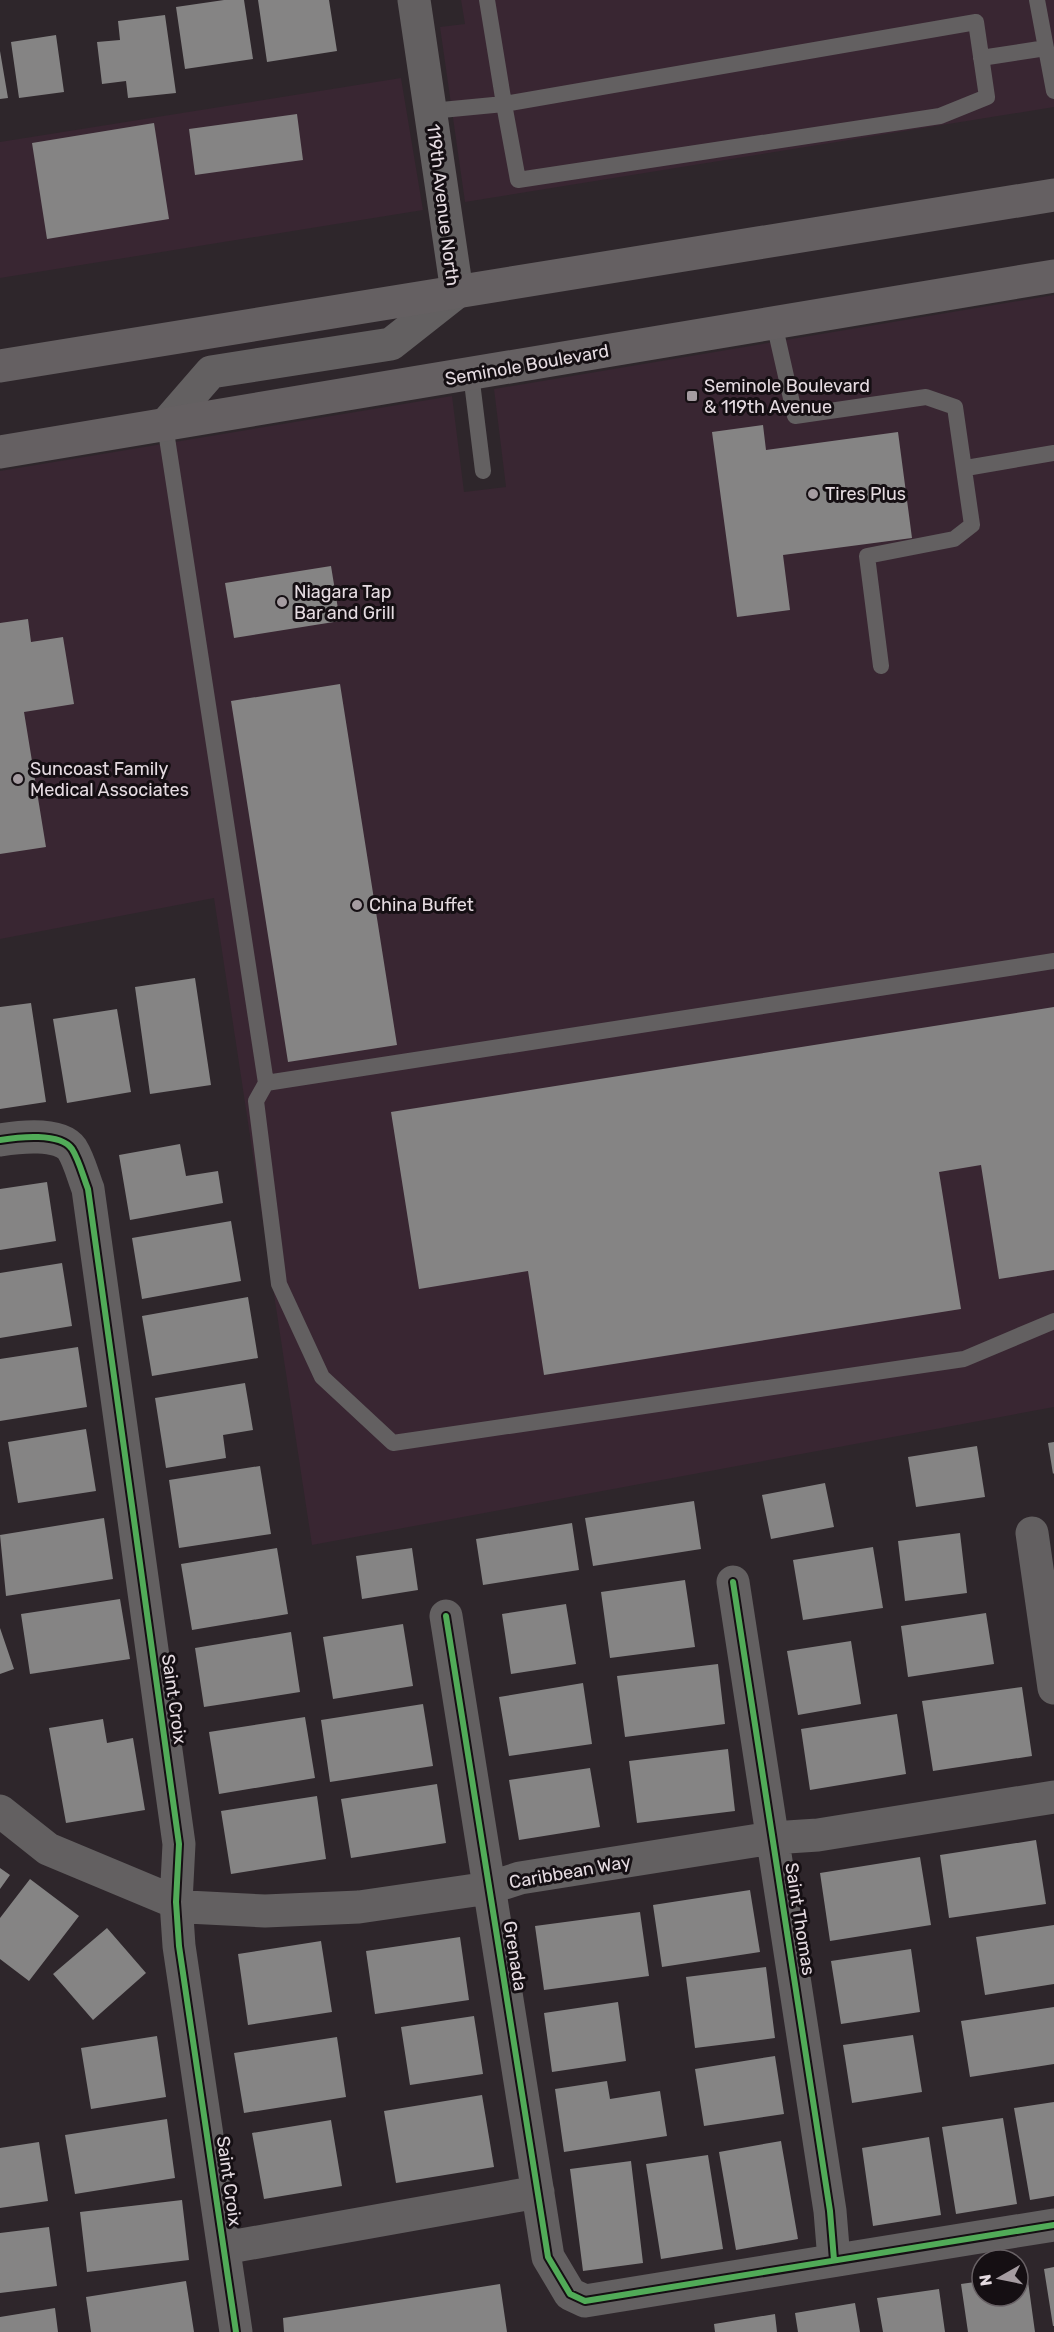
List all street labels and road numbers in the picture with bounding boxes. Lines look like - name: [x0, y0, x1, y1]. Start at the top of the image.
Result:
- street label: 119th Avenue North: [422, 123, 464, 287]
- street label: Seminole Boulevard: [443, 340, 611, 390]
- street label: Saint Croix: [157, 1653, 191, 1746]
- street label: Caribbean Way: [507, 1850, 633, 1894]
- street label: Saint Thomas: [780, 1861, 820, 1977]
- street label: Grenada: [499, 1919, 531, 1993]
- street label: Saint Croix: [212, 2135, 246, 2228]

